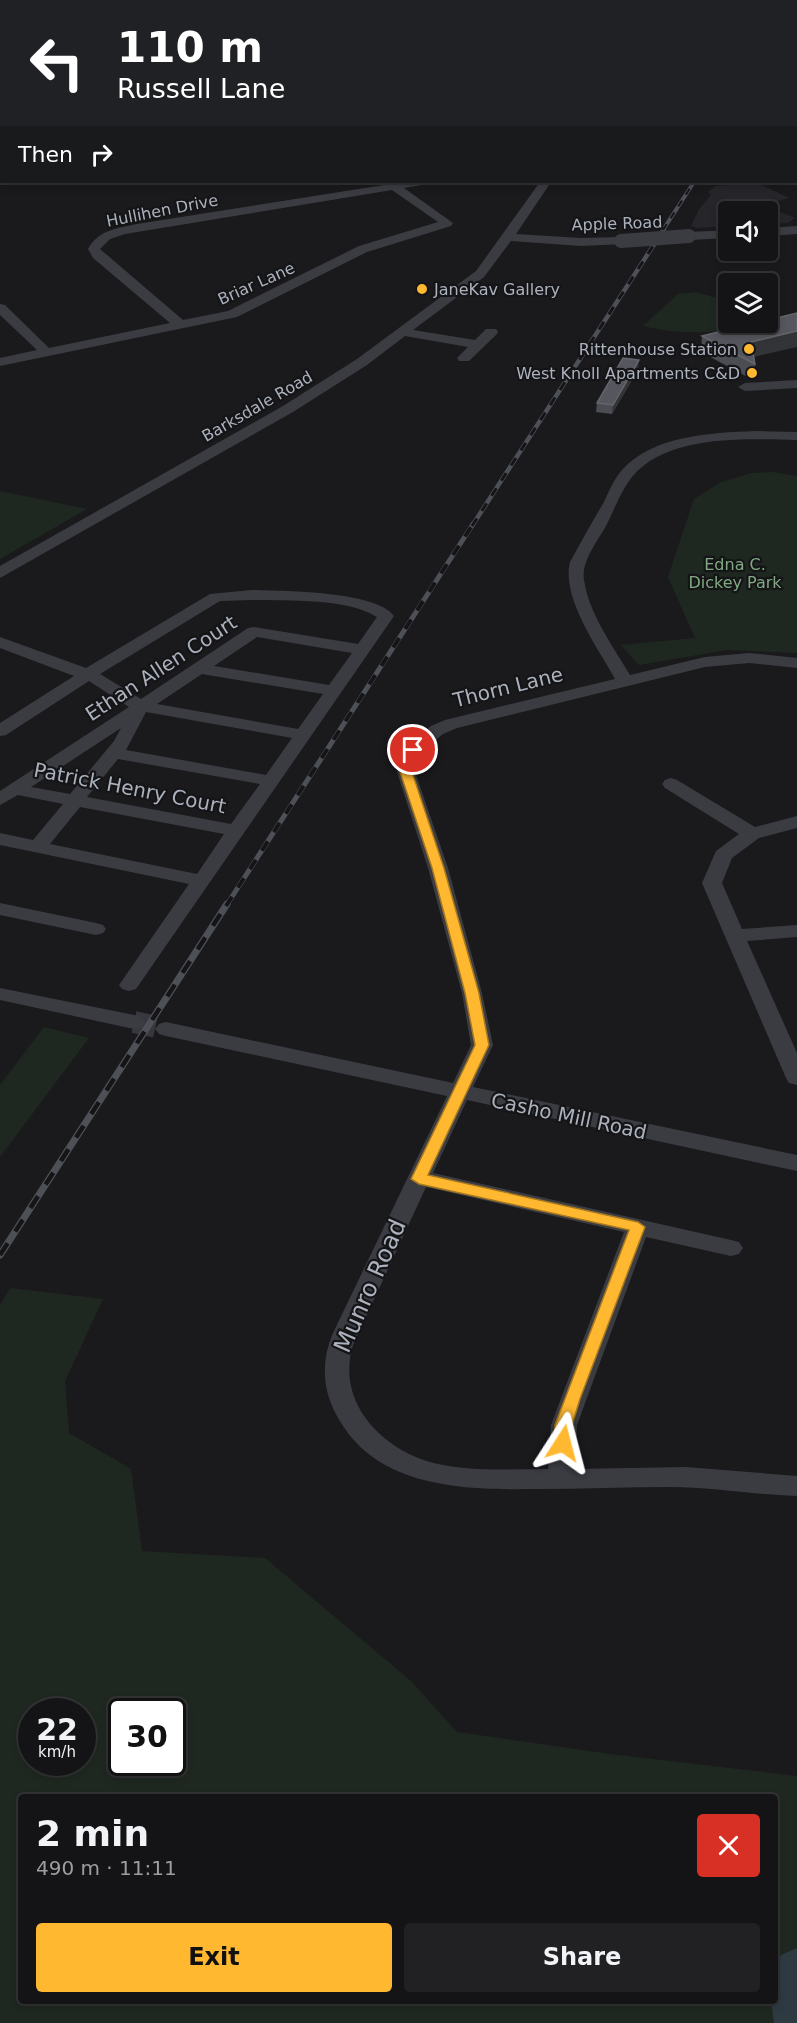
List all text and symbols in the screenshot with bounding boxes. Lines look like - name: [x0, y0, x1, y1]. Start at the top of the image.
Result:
- text: 110 m: [117, 23, 263, 72]
- icon: left: [18, 24, 96, 102]
- text: Russell Lane: [117, 73, 285, 104]
- icon: right: [85, 138, 118, 171]
- text: Then: [18, 142, 73, 167]
- street label: Hullihen Drive: [105, 190, 220, 231]
- map controls: [718, 201, 778, 333]
- button: sound: [718, 201, 778, 261]
- street label: Apple Road: [571, 212, 663, 235]
- street label: Briar Lane: [215, 258, 298, 309]
- button: layers: [718, 273, 778, 333]
- place label: JaneKav Gallery: [433, 280, 560, 299]
- marker: JaneKav Gallery: [415, 282, 429, 296]
- place label: Rittenhouse Station: [579, 340, 737, 359]
- marker: Rittenhouse Station: [742, 342, 756, 356]
- place label: West Knoll Apartments C&D: [516, 364, 740, 383]
- marker: West Knoll Apartments C&D: [745, 366, 759, 380]
- street label: Barksdale Road: [199, 367, 316, 446]
- park label: Edna C. Dickey Park: [688, 555, 782, 592]
- street label: Ethan Allen Court: [81, 610, 241, 726]
- street label: Thorn Lane: [450, 662, 565, 712]
- pin: [387, 724, 438, 775]
- icon: arrive: [396, 733, 429, 766]
- street label: Patrick Henry Court: [32, 758, 228, 818]
- street label: Casho Mill Road: [489, 1088, 649, 1144]
- street label: Munro Road: [328, 1215, 412, 1357]
- position arrow: [531, 1411, 595, 1475]
- speed limit sign: 30: [108, 1698, 186, 1776]
- text: 22: [36, 1712, 78, 1747]
- text: km/h: [38, 1743, 76, 1761]
- text: 2 min: [36, 1813, 149, 1854]
- button: close: [697, 1814, 760, 1877]
- text: 490 m · 11:11: [36, 1856, 177, 1880]
- button: Exit: [36, 1923, 392, 1992]
- button: Share: [404, 1923, 760, 1992]

